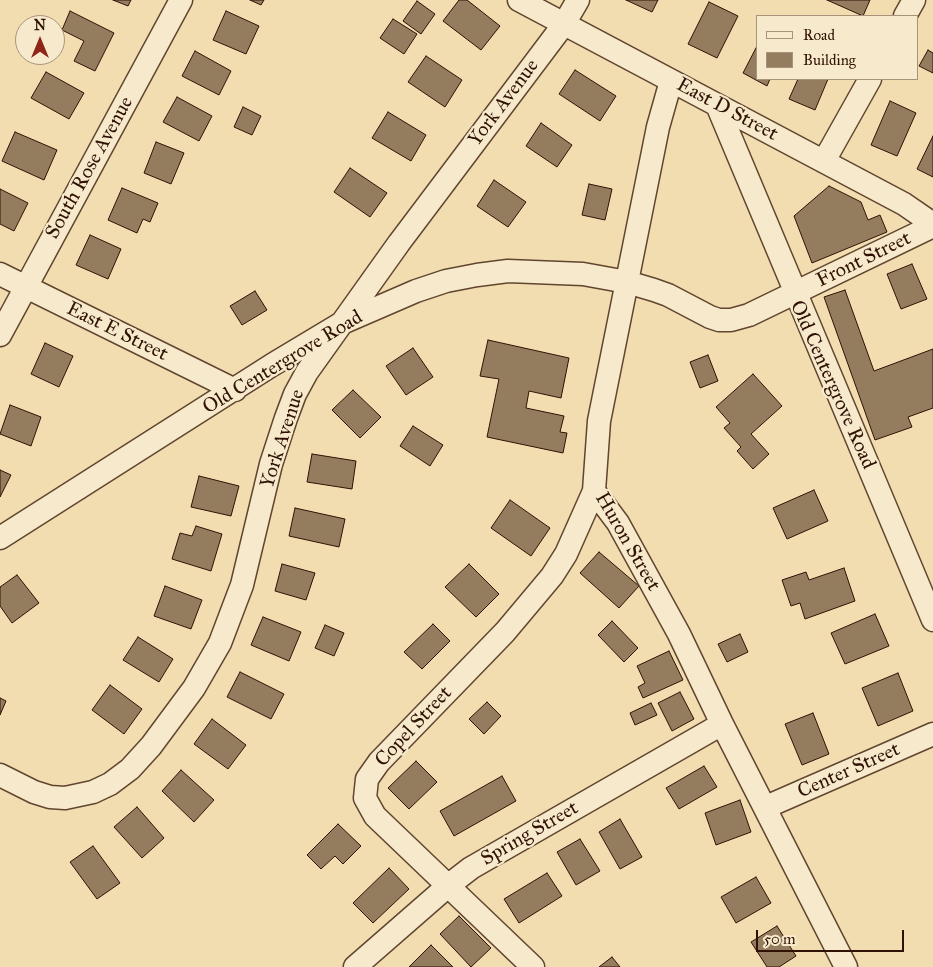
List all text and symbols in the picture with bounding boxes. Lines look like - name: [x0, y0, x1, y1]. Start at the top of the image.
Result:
- north arrow: [15, 15, 65, 65]
- legend: [756, 15, 918, 80]
- text: N: [34, 17, 46, 34]
- text: Road: [803, 26, 835, 44]
- text: Building: [803, 51, 856, 69]
- street label: York Avenue: [464, 55, 544, 151]
- street label: East D Street: [672, 73, 782, 147]
- street label: South Rose Avenue: [41, 93, 139, 243]
- street label: Front Street: [813, 227, 915, 293]
- street label: East E Street: [62, 297, 172, 367]
- street label: Old Centergrove Road: [784, 297, 880, 473]
- street label: Old Centergrove Road: [199, 306, 367, 420]
- street label: York Avenue: [256, 387, 310, 491]
- street label: Huron Street: [589, 488, 665, 596]
- street label: Copel Street: [371, 682, 457, 772]
- street label: Center Street: [794, 738, 904, 804]
- street label: Spring Street: [477, 796, 583, 872]
- scale bar: [758, 920, 906, 952]
- text: 50 m: [764, 930, 796, 948]

